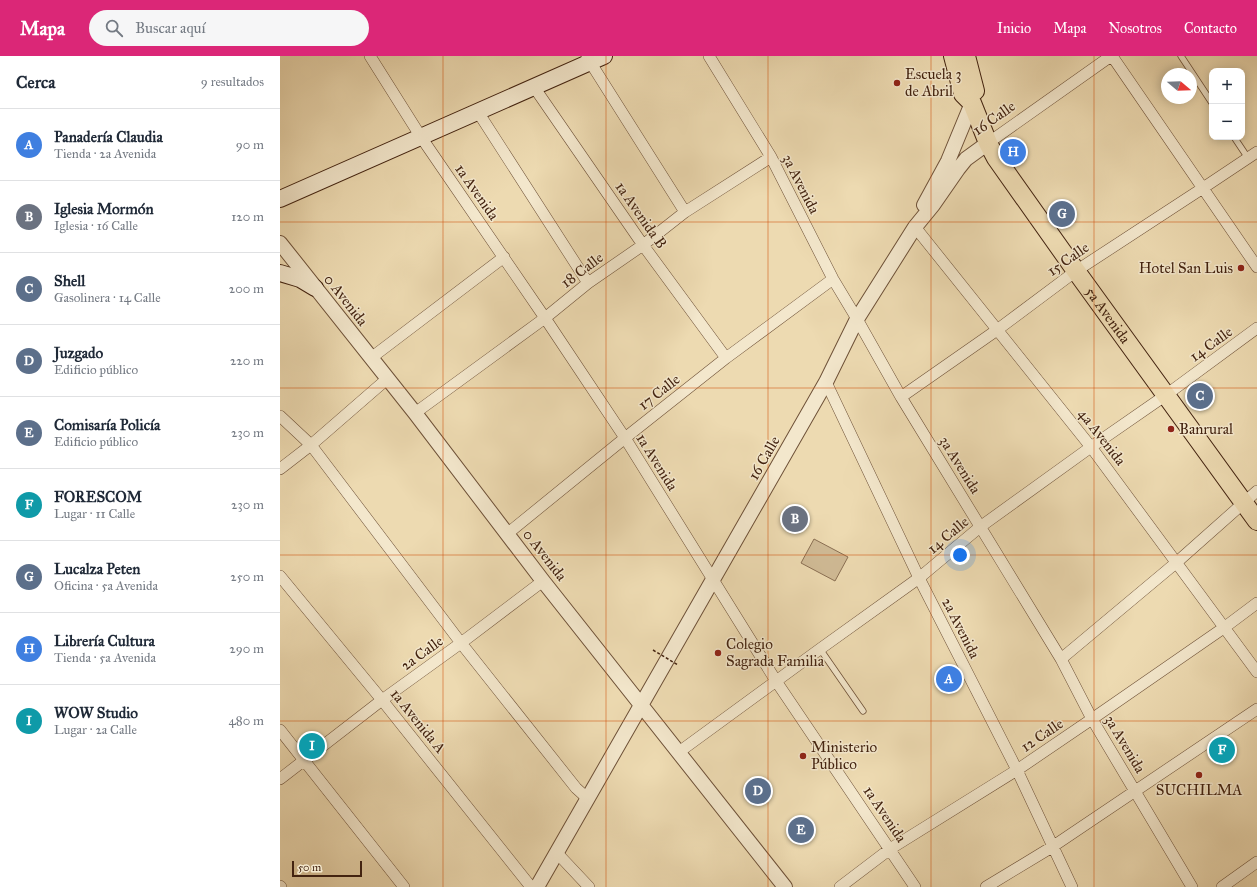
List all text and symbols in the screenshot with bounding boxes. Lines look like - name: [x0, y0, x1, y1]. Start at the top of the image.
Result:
- search box: [89, 10, 369, 46]
- text: Mapa: [20, 17, 65, 40]
- icon: search: [103, 17, 125, 39]
- text: Buscar aquí: [135, 19, 206, 37]
- text: Inicio: [997, 20, 1031, 37]
- text: Mapa: [1053, 20, 1086, 37]
- text: Nosotros: [1108, 20, 1162, 37]
- text: Contacto: [1184, 20, 1237, 37]
- place label: Escuela 3 de Abril: [905, 65, 961, 100]
- north arrow: [1161, 68, 1197, 104]
- map controls: [1209, 68, 1245, 140]
- button: +: [1209, 68, 1245, 104]
- text: Cerca: [16, 72, 55, 93]
- text: 9 resultados: [201, 74, 264, 90]
- marker: Escuela 3 de Abril: [892, 78, 902, 88]
- street label: 16 Calle: [969, 97, 1019, 139]
- button: −: [1209, 104, 1245, 140]
- text: Panadería Claudia: [54, 128, 163, 146]
- text: A: [25, 137, 33, 153]
- text: 90 m: [236, 137, 264, 153]
- pin: H: [1000, 137, 1026, 167]
- text: Tienda · 2a Avenida: [54, 146, 156, 162]
- street label: 3a Avenida: [778, 151, 824, 217]
- street label: 1a Avenida: [451, 160, 503, 224]
- street label: 1a Avenida B: [611, 178, 671, 252]
- pin: G: [1049, 199, 1075, 229]
- text: Iglesia Mormón: [54, 200, 154, 218]
- text: B: [25, 209, 33, 225]
- text: 120 m: [231, 209, 264, 225]
- text: Iglesia · 16 Calle: [54, 218, 138, 234]
- street label: 15 Calle: [1044, 238, 1092, 280]
- street label: 18 Calle: [557, 248, 607, 292]
- place label: Hotel San Luis: [1139, 259, 1233, 277]
- marker: Hotel San Luis: [1236, 263, 1246, 273]
- street label: 0 Avenida: [320, 271, 372, 330]
- text: Shell: [54, 272, 85, 290]
- text: C: [25, 281, 33, 297]
- text: 200 m: [229, 281, 264, 297]
- street label: 5a Avenida: [1081, 283, 1135, 347]
- text: Gasolinera · 14 Calle: [54, 290, 161, 306]
- street label: 14 Calle: [1186, 322, 1236, 366]
- text: Juzgado: [54, 344, 103, 362]
- text: D: [24, 353, 34, 369]
- text: 220 m: [230, 353, 264, 369]
- text: Edificio público: [54, 362, 138, 378]
- street label: 17 Calle: [635, 370, 683, 414]
- pin: C: [1187, 381, 1213, 411]
- street label: 4a Avenida: [1074, 405, 1130, 469]
- text: Comisaría Policía: [54, 416, 160, 434]
- place label: Banrural: [1179, 420, 1234, 438]
- marker: Banrural: [1166, 424, 1176, 434]
- text: E: [24, 425, 34, 441]
- text: 230 m: [231, 425, 264, 441]
- street label: 1a Avenida: [632, 430, 682, 495]
- street label: 16 Calle: [744, 433, 784, 483]
- street label: 3a Avenida: [935, 433, 985, 498]
- text: Edificio público: [54, 434, 138, 450]
- text: FORESCOM: [54, 488, 142, 506]
- text: F: [25, 497, 33, 513]
- text: 230 m: [231, 497, 264, 513]
- pin: B: [782, 504, 808, 534]
- text: Lugar · 11 Calle: [54, 506, 135, 522]
- street label: 14 Calle: [924, 513, 972, 557]
- street label: 0 Avenida: [519, 526, 571, 585]
- your location: [950, 545, 970, 565]
- text: Lucalza Peten: [54, 560, 140, 578]
- text: G: [24, 569, 34, 585]
- text: 250 m: [230, 569, 264, 585]
- text: Oficina · 5a Avenida: [54, 578, 158, 594]
- street label: 2a Avenida: [938, 595, 984, 662]
- text: Librería Cultura: [54, 632, 155, 650]
- street label: 2a Calle: [397, 632, 447, 674]
- place label: Colegio Sagrada Familia: [726, 635, 825, 670]
- text: H: [23, 641, 35, 657]
- text: 290 m: [229, 641, 264, 657]
- marker: Colegio Sagrada Familia: [713, 648, 723, 658]
- text: Tienda · 5a Avenida: [54, 650, 156, 666]
- pin: A: [936, 664, 962, 694]
- street label: 1a Avenida A: [387, 685, 449, 757]
- text: WOW Studio: [54, 704, 138, 722]
- street label: 3a Avenida: [1101, 712, 1150, 777]
- text: I: [26, 713, 32, 729]
- text: 480 m: [229, 713, 264, 729]
- street label: 12 Calle: [1017, 714, 1067, 756]
- text: Lugar · 2a Calle: [54, 722, 137, 738]
- pin: I: [299, 731, 325, 761]
- pin: F: [1209, 735, 1235, 765]
- place label: Ministerio Público: [811, 738, 878, 773]
- marker: Ministerio Público: [798, 751, 808, 761]
- marker: SUCHILMA: [1194, 770, 1204, 780]
- pin: D: [745, 776, 771, 806]
- place label: SUCHILMA: [1156, 781, 1242, 799]
- street label: 1a Avenida: [860, 782, 911, 846]
- pin: E: [788, 815, 814, 845]
- scale bar: [292, 859, 362, 878]
- text: 50 m: [298, 861, 321, 874]

